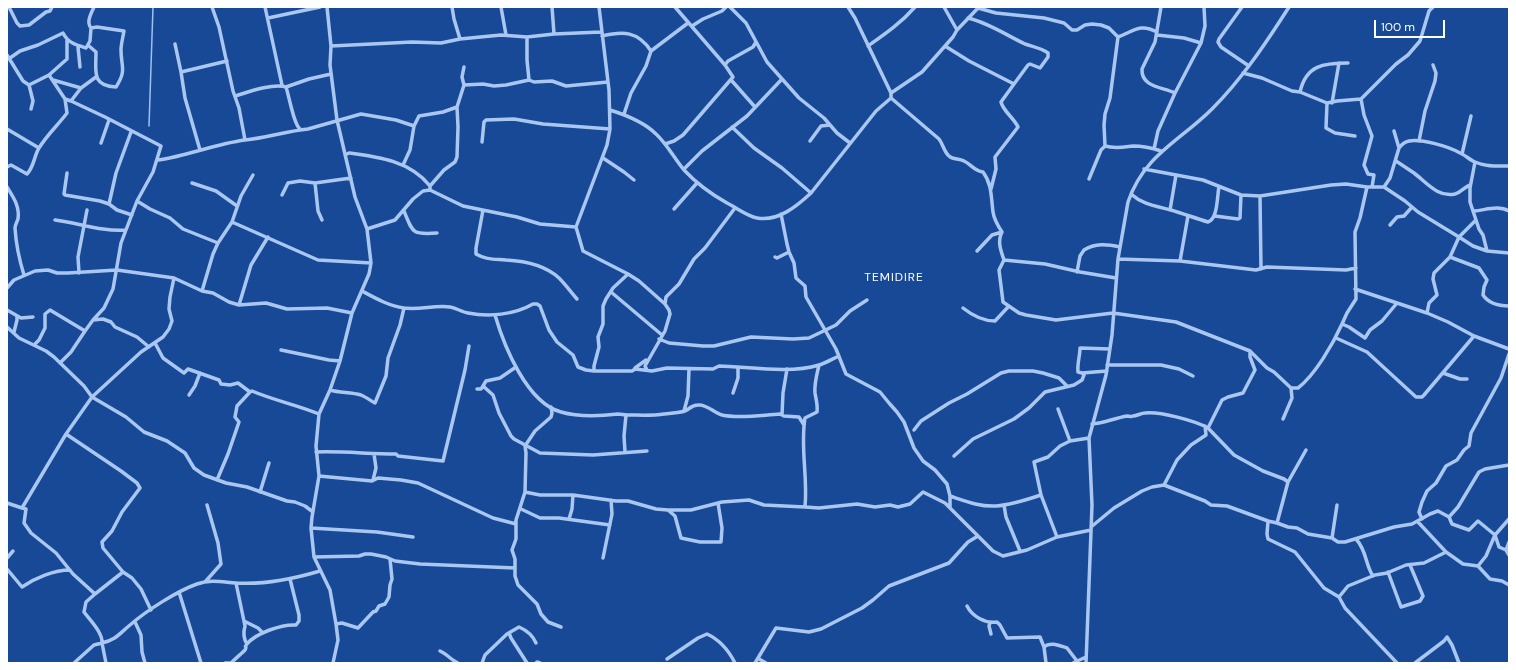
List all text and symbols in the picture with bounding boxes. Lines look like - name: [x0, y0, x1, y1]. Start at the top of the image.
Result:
- scale bar: [1376, 12, 1447, 38]
- text: 100 m: [1381, 19, 1415, 35]
- district label: TEMIDIRE: [864, 271, 924, 285]

